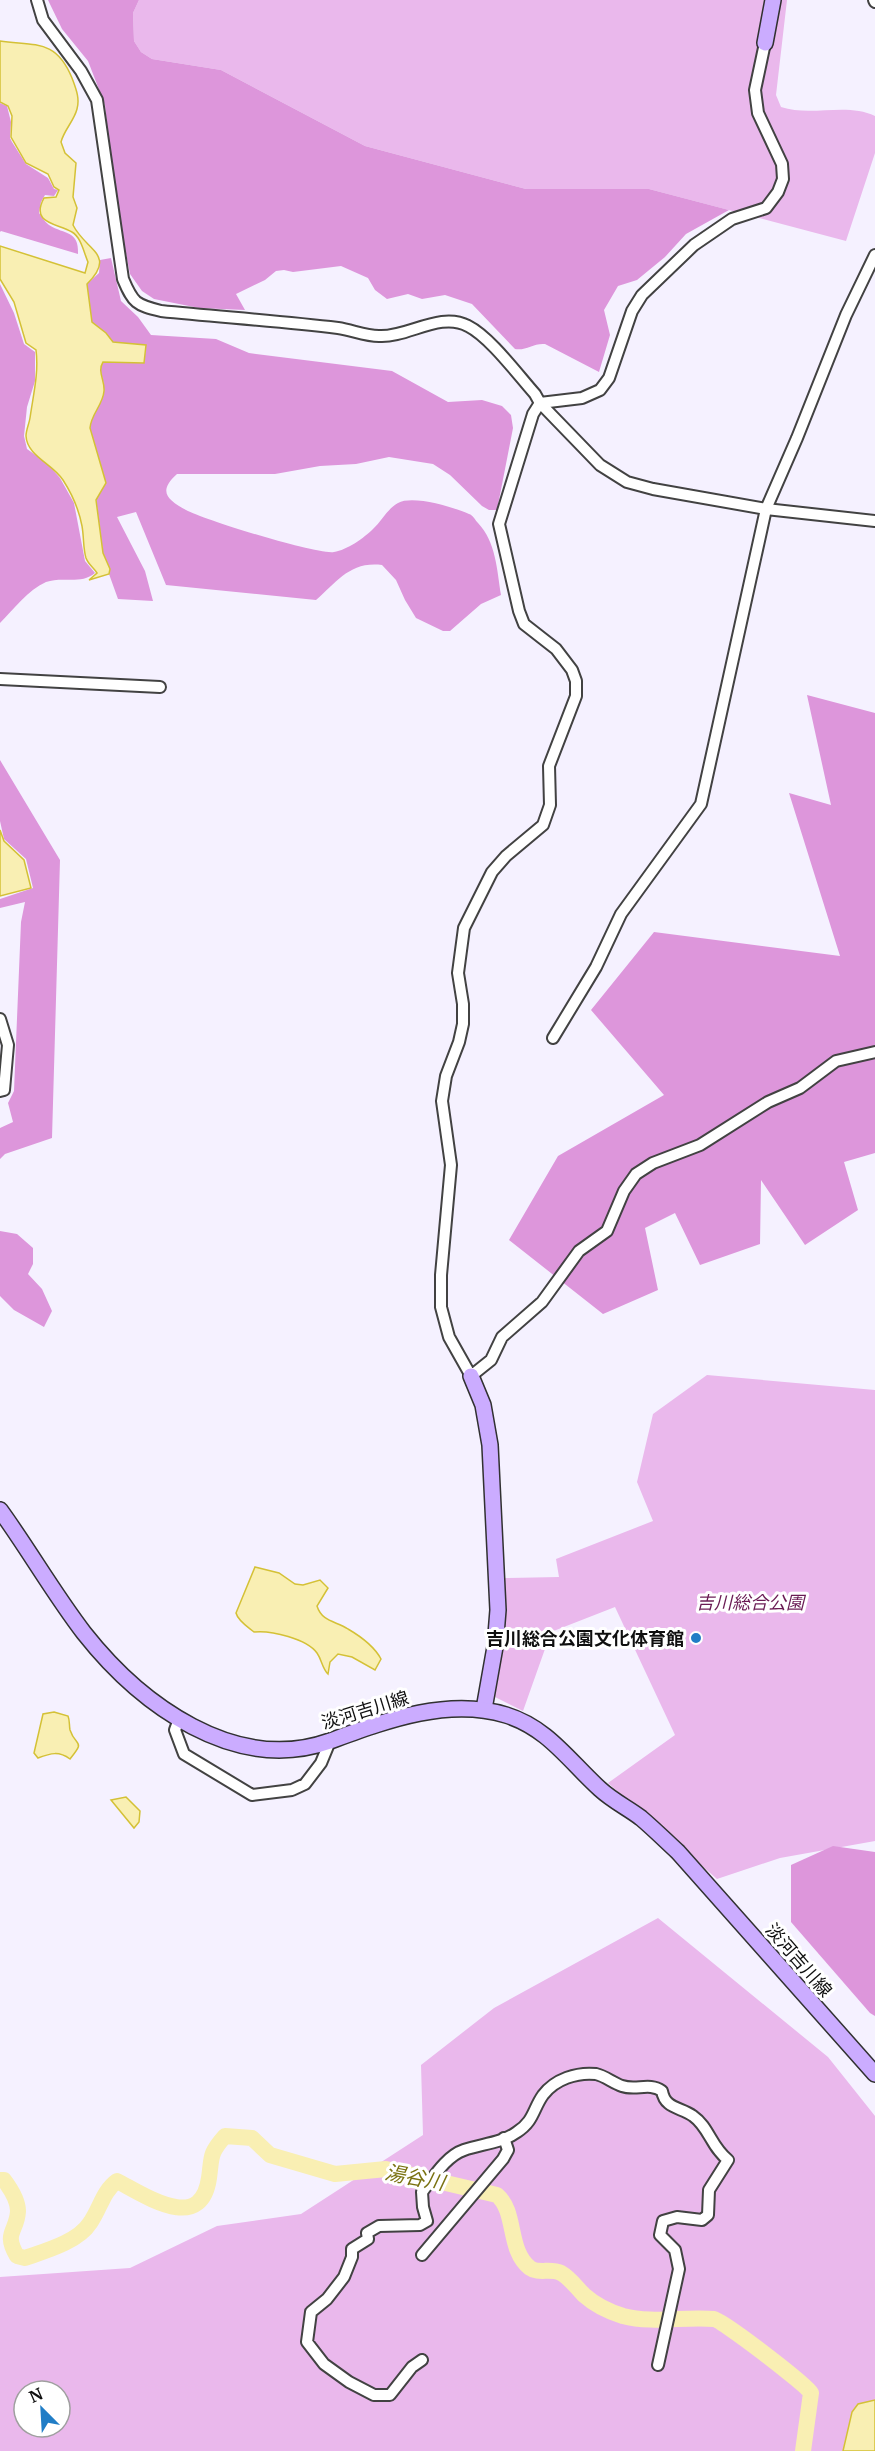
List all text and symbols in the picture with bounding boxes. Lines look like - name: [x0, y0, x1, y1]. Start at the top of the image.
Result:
- park label: 吉川総合公園: [696, 1591, 807, 1614]
- place label: 吉川総合公園文化体育館: [486, 1627, 684, 1650]
- marker: 吉川総合公園文化体育館: [689, 1631, 703, 1645]
- street label: 淡河吉川線: [319, 1686, 411, 1734]
- street label: 淡河吉川線: [761, 1918, 837, 2002]
- water label: 湯谷川: [383, 2159, 449, 2195]
- north arrow: [12, 2379, 72, 2439]
- text: N: [26, 2383, 46, 2407]

